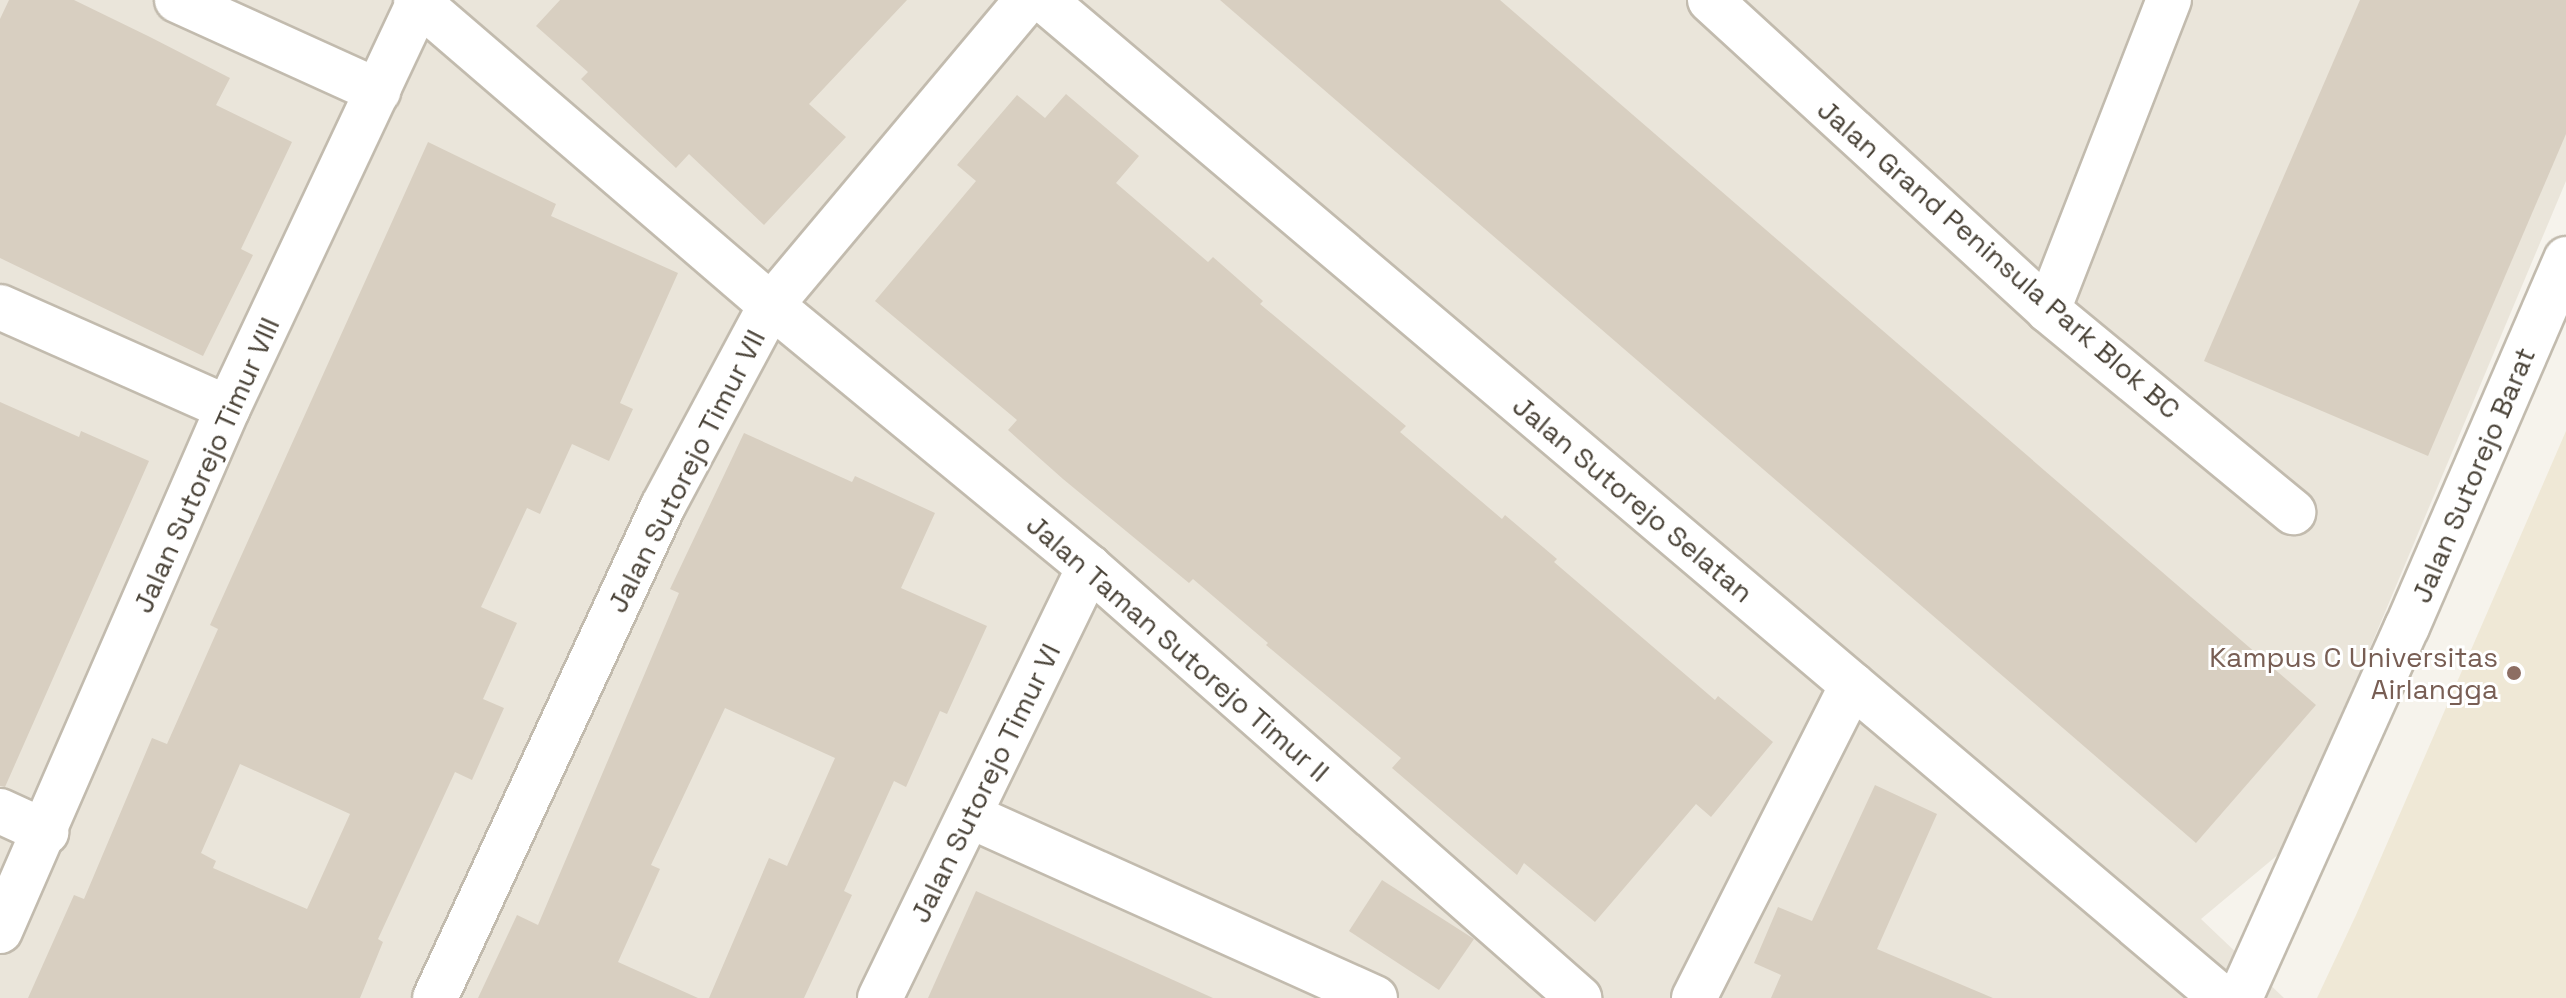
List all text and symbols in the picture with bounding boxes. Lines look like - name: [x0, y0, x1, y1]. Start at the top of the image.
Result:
- street label: Jalan Grand Peninsula Park Blok BC: [1811, 92, 2187, 426]
- street label: Jalan Sutorejo Timur VIII: [125, 312, 287, 618]
- street label: Jalan Sutorejo Timur VII: [600, 323, 772, 619]
- street label: Jalan Sutorejo Barat: [2404, 342, 2542, 608]
- street label: Jalan Sutorejo Selatan: [1506, 389, 1760, 609]
- street label: Jalan Taman Sutorejo Timur II: [1019, 507, 1337, 789]
- street label: Jalan Sutorejo Timur VI: [903, 638, 1067, 928]
- place label: Kampus C Universitas Airlangga: [2209, 640, 2498, 706]
- marker: Kampus C Universitas Airlangga: [2505, 664, 2523, 682]

